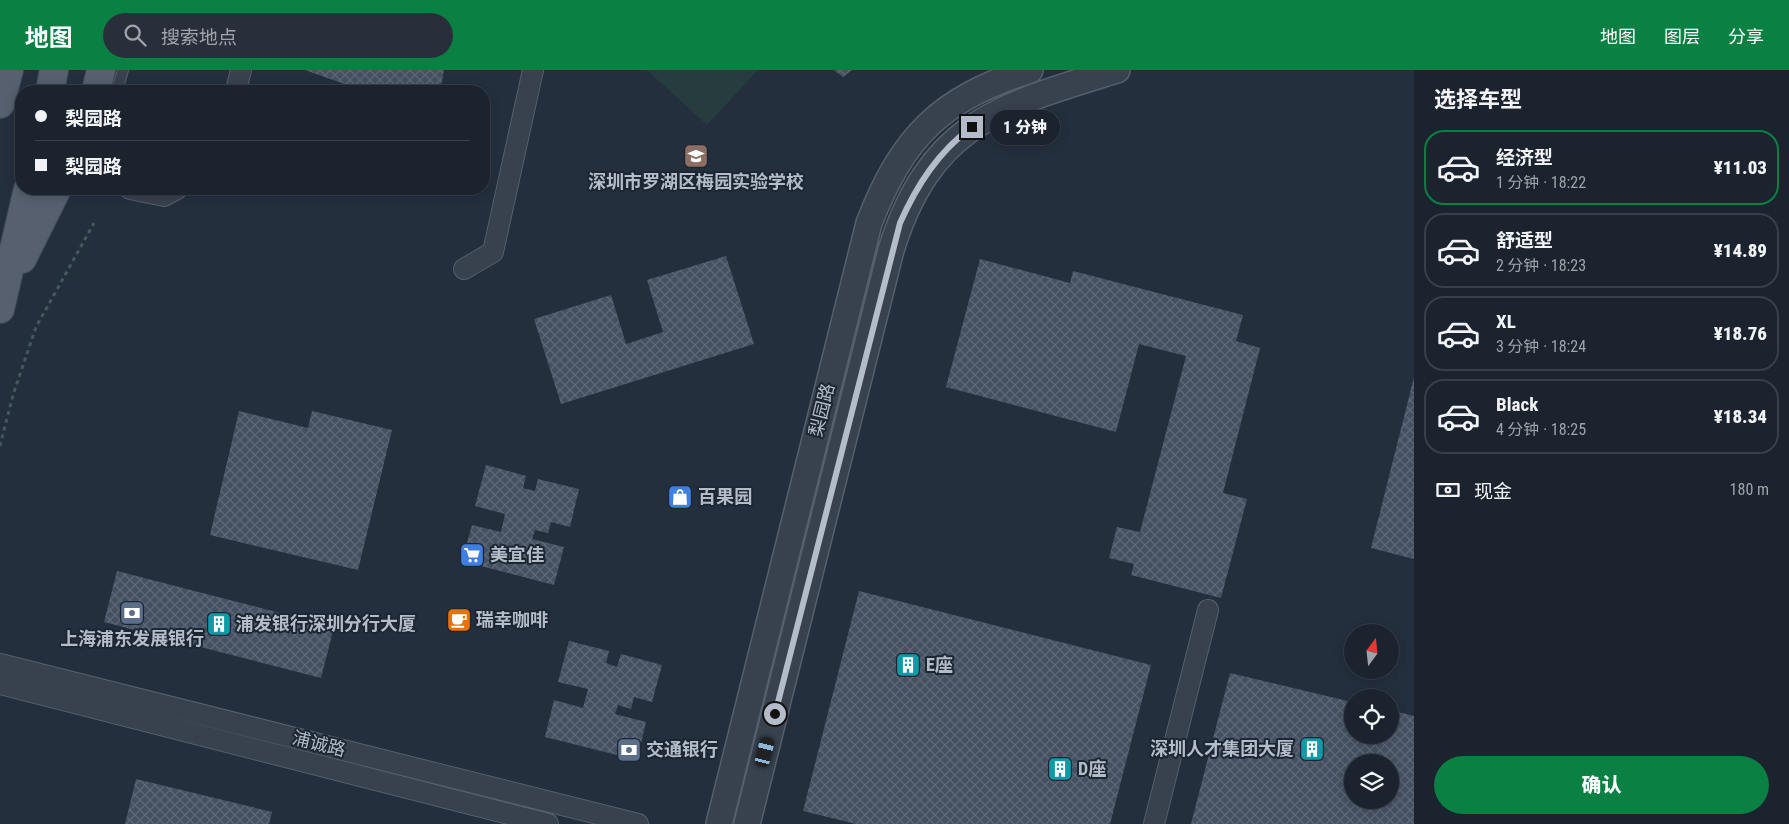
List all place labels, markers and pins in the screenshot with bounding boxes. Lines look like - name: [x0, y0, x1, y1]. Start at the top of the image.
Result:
- school or university icon: 深圳市罗湖区梅园实验学校: [683, 143, 709, 169]
- place label: 深圳市罗湖区梅园实验学校: [588, 171, 804, 192]
- shop icon: 百果园: [667, 484, 693, 510]
- place label: 百果园: [698, 486, 752, 507]
- supermarket icon: 美宜佳: [459, 542, 485, 568]
- place label: 美宜佳: [490, 544, 544, 565]
- bank icon: 上海浦东发展银行: [119, 600, 145, 626]
- cafe icon: 瑞幸咖啡: [446, 607, 472, 633]
- place label: 瑞幸咖啡: [476, 609, 548, 630]
- building icon: 浦发银行深圳分行大厦: [206, 611, 232, 637]
- place label: 浦发银行深圳分行大厦: [236, 613, 416, 634]
- place label: 上海浦东发展银行: [60, 628, 204, 649]
- building icon: E座: [895, 652, 921, 678]
- place label: E座: [926, 654, 953, 675]
- building icon: 深圳人才集团大厦: [1299, 736, 1325, 762]
- bank icon: 交通银行: [616, 737, 642, 763]
- place label: 深圳人才集团大厦: [1150, 738, 1294, 759]
- place label: 交通银行: [646, 739, 718, 760]
- building icon: D座: [1047, 756, 1073, 782]
- place label: D座: [1078, 758, 1106, 779]

